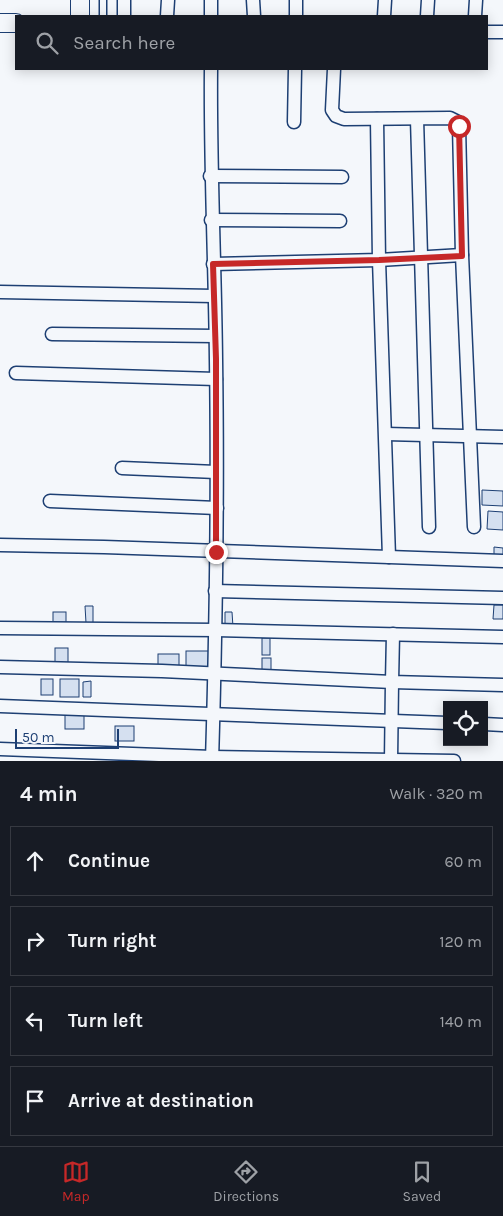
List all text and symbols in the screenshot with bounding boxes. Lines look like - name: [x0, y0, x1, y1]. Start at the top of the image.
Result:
- search box: [15, 15, 488, 70]
- icon: search: [33, 29, 61, 57]
- text: Search here: [73, 32, 175, 54]
- route start: [448, 115, 471, 138]
- route end: [205, 541, 228, 564]
- map controls: [443, 701, 488, 746]
- button: locate: [443, 701, 488, 746]
- scale bar: [15, 726, 119, 749]
- text: 50 m: [22, 729, 55, 746]
- text: 4 min: [20, 782, 78, 806]
- text: Walk · 320 m: [389, 784, 483, 803]
- icon: ahead: [21, 847, 49, 875]
- text: Continue: [68, 850, 150, 872]
- text: 60 m: [445, 852, 482, 871]
- icon: right: [21, 927, 49, 955]
- text: Turn right: [68, 930, 157, 952]
- text: 120 m: [439, 932, 482, 951]
- icon: left: [21, 1007, 49, 1035]
- text: Turn left: [68, 1010, 143, 1032]
- text: 140 m: [440, 1012, 482, 1031]
- icon: arrive: [21, 1087, 49, 1115]
- text: Arrive at destination: [68, 1090, 254, 1112]
- tab: Map: [62, 1158, 90, 1205]
- tab: Directions: [213, 1158, 279, 1205]
- tab: Saved: [403, 1158, 441, 1205]

